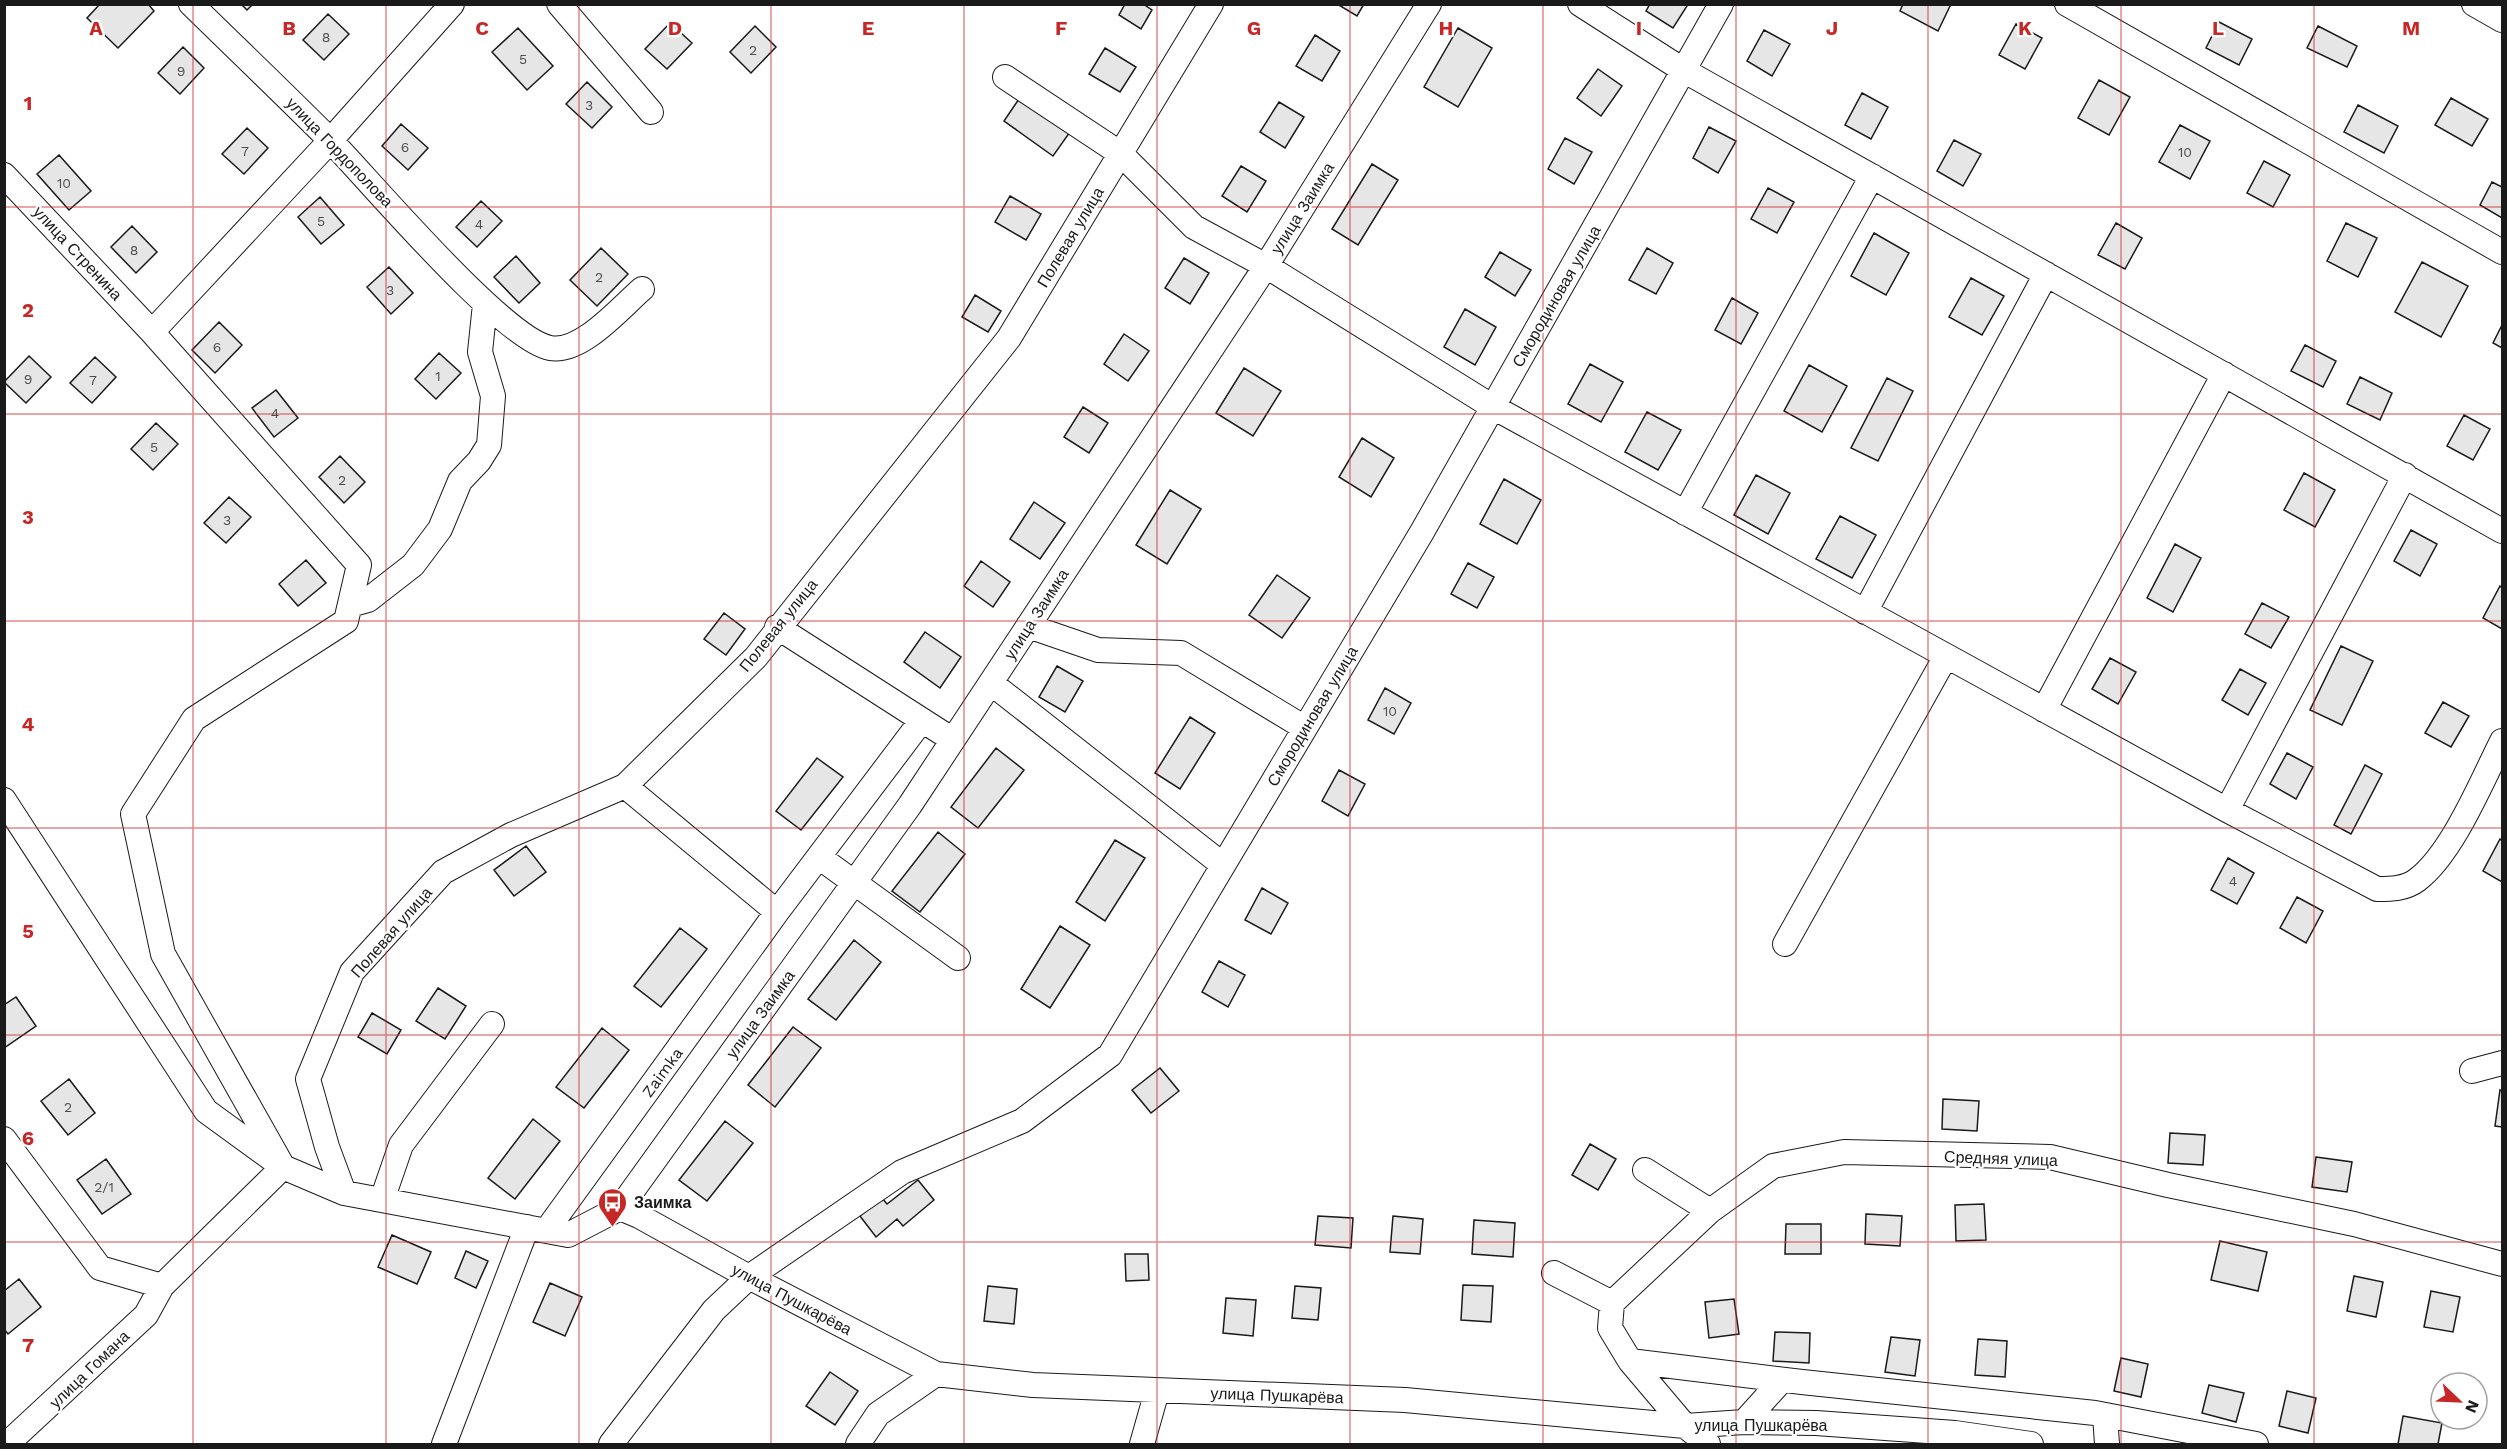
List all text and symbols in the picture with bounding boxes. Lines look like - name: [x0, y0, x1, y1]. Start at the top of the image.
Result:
- text: A: [89, 16, 103, 40]
- text: B: [282, 16, 296, 40]
- text: C: [475, 16, 489, 40]
- text: D: [668, 16, 682, 40]
- text: E: [862, 16, 874, 40]
- text: F: [1055, 16, 1067, 40]
- text: G: [1247, 16, 1261, 40]
- text: H: [1439, 16, 1453, 40]
- text: I: [1636, 16, 1642, 40]
- text: J: [1826, 16, 1838, 40]
- text: K: [2018, 16, 2032, 40]
- text: L: [2212, 16, 2224, 40]
- text: M: [2402, 16, 2420, 40]
- house number: 8: [322, 29, 330, 45]
- house number: 2: [749, 42, 757, 58]
- house number: 5: [519, 51, 527, 67]
- house number: 9: [177, 63, 185, 79]
- text: 1: [24, 91, 32, 115]
- street label: улица Гордополова: [282, 93, 397, 211]
- house number: 3: [585, 97, 593, 113]
- house number: 6: [401, 139, 409, 155]
- house number: 7: [241, 143, 249, 159]
- house number: 10: [2178, 144, 2192, 160]
- street label: улица Заимка: [1267, 159, 1338, 257]
- house number: 10: [57, 175, 71, 191]
- street label: Полевая улица: [1033, 184, 1108, 291]
- street label: улица Стренина: [29, 202, 126, 304]
- house number: 5: [317, 213, 325, 229]
- house number: 4: [475, 216, 483, 232]
- street label: Смородиновая улица: [1508, 222, 1605, 370]
- house number: 8: [130, 242, 138, 258]
- house number: 2: [595, 269, 603, 285]
- house number: 3: [386, 282, 394, 298]
- text: 2: [22, 298, 34, 322]
- house number: 6: [213, 339, 221, 355]
- house number: 1: [435, 368, 441, 384]
- house number: 9: [24, 371, 32, 387]
- house number: 7: [89, 372, 97, 388]
- house number: 4: [271, 405, 279, 421]
- house number: 5: [150, 439, 158, 455]
- house number: 2: [338, 472, 346, 488]
- text: 3: [22, 505, 34, 529]
- house number: 3: [223, 512, 231, 528]
- street label: улица Заимка: [1000, 565, 1073, 663]
- street label: Полевая улица: [735, 575, 822, 675]
- street label: Смородиновая улица: [1263, 643, 1362, 790]
- house number: 10: [1383, 703, 1397, 719]
- text: 4: [22, 712, 35, 736]
- house number: 4: [2229, 873, 2237, 889]
- street label: Полевая улица: [347, 883, 436, 981]
- text: 5: [22, 919, 34, 943]
- street label: улица Заимка: [722, 966, 799, 1062]
- street label: Zaimka: [638, 1044, 687, 1101]
- house number: 2: [64, 1099, 72, 1115]
- text: 6: [22, 1126, 34, 1150]
- street label: Средняя улица: [1944, 1147, 2058, 1170]
- house number: 2/1: [94, 1179, 114, 1195]
- bus stop icon: Заимка: [597, 1186, 629, 1228]
- place label: Заимка: [634, 1193, 692, 1212]
- street label: улица Пушкарёва: [729, 1260, 855, 1339]
- street label: улица Гомана: [45, 1326, 133, 1412]
- text: 7: [22, 1333, 34, 1357]
- north arrow: [2429, 1371, 2489, 1431]
- street label: улица Пушкарёва: [1210, 1384, 1344, 1407]
- text: N: [2461, 1397, 2483, 1416]
- street label: улица Пушкарёва: [1694, 1416, 1828, 1435]

